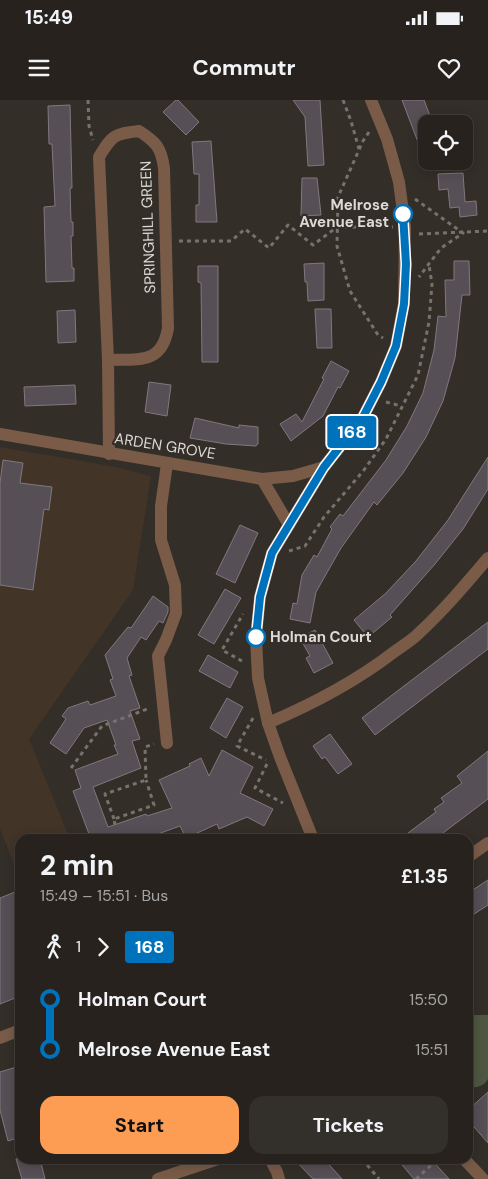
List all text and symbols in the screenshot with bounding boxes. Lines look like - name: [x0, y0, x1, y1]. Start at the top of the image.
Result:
- text: 15:49: [25, 5, 73, 30]
- text: Commutr: [192, 53, 296, 82]
- icon: menu: [25, 54, 53, 82]
- icon: heart: [435, 54, 463, 82]
- map controls: [418, 115, 473, 170]
- button: locate: [418, 115, 473, 170]
- street label: SPRINGHILL GREEN: [136, 160, 160, 294]
- place label: Melrose Avenue East: [299, 195, 389, 232]
- marker: Melrose Avenue East: [393, 204, 413, 224]
- line badge: 168: [323, 416, 381, 448]
- text: 168: [337, 420, 367, 444]
- street label: ARDEN GROVE: [113, 428, 217, 464]
- marker: Holman Court: [246, 627, 266, 647]
- place label: Holman Court: [270, 627, 372, 647]
- text: 2 min: [40, 847, 114, 884]
- text: £1.35: [401, 864, 448, 889]
- text: 15:49 – 15:51 · Bus: [40, 885, 168, 906]
- icon: walk: [40, 933, 68, 961]
- icon: forward: [89, 933, 117, 961]
- text: 168: [135, 935, 164, 959]
- text: 1: [76, 936, 81, 957]
- text: Holman Court: [78, 987, 207, 1012]
- text: 15:50: [409, 989, 448, 1010]
- text: Melrose Avenue East: [78, 1037, 270, 1062]
- text: 15:51: [415, 1039, 448, 1060]
- button: Start: [40, 1096, 239, 1154]
- button: Tickets: [249, 1096, 448, 1154]

